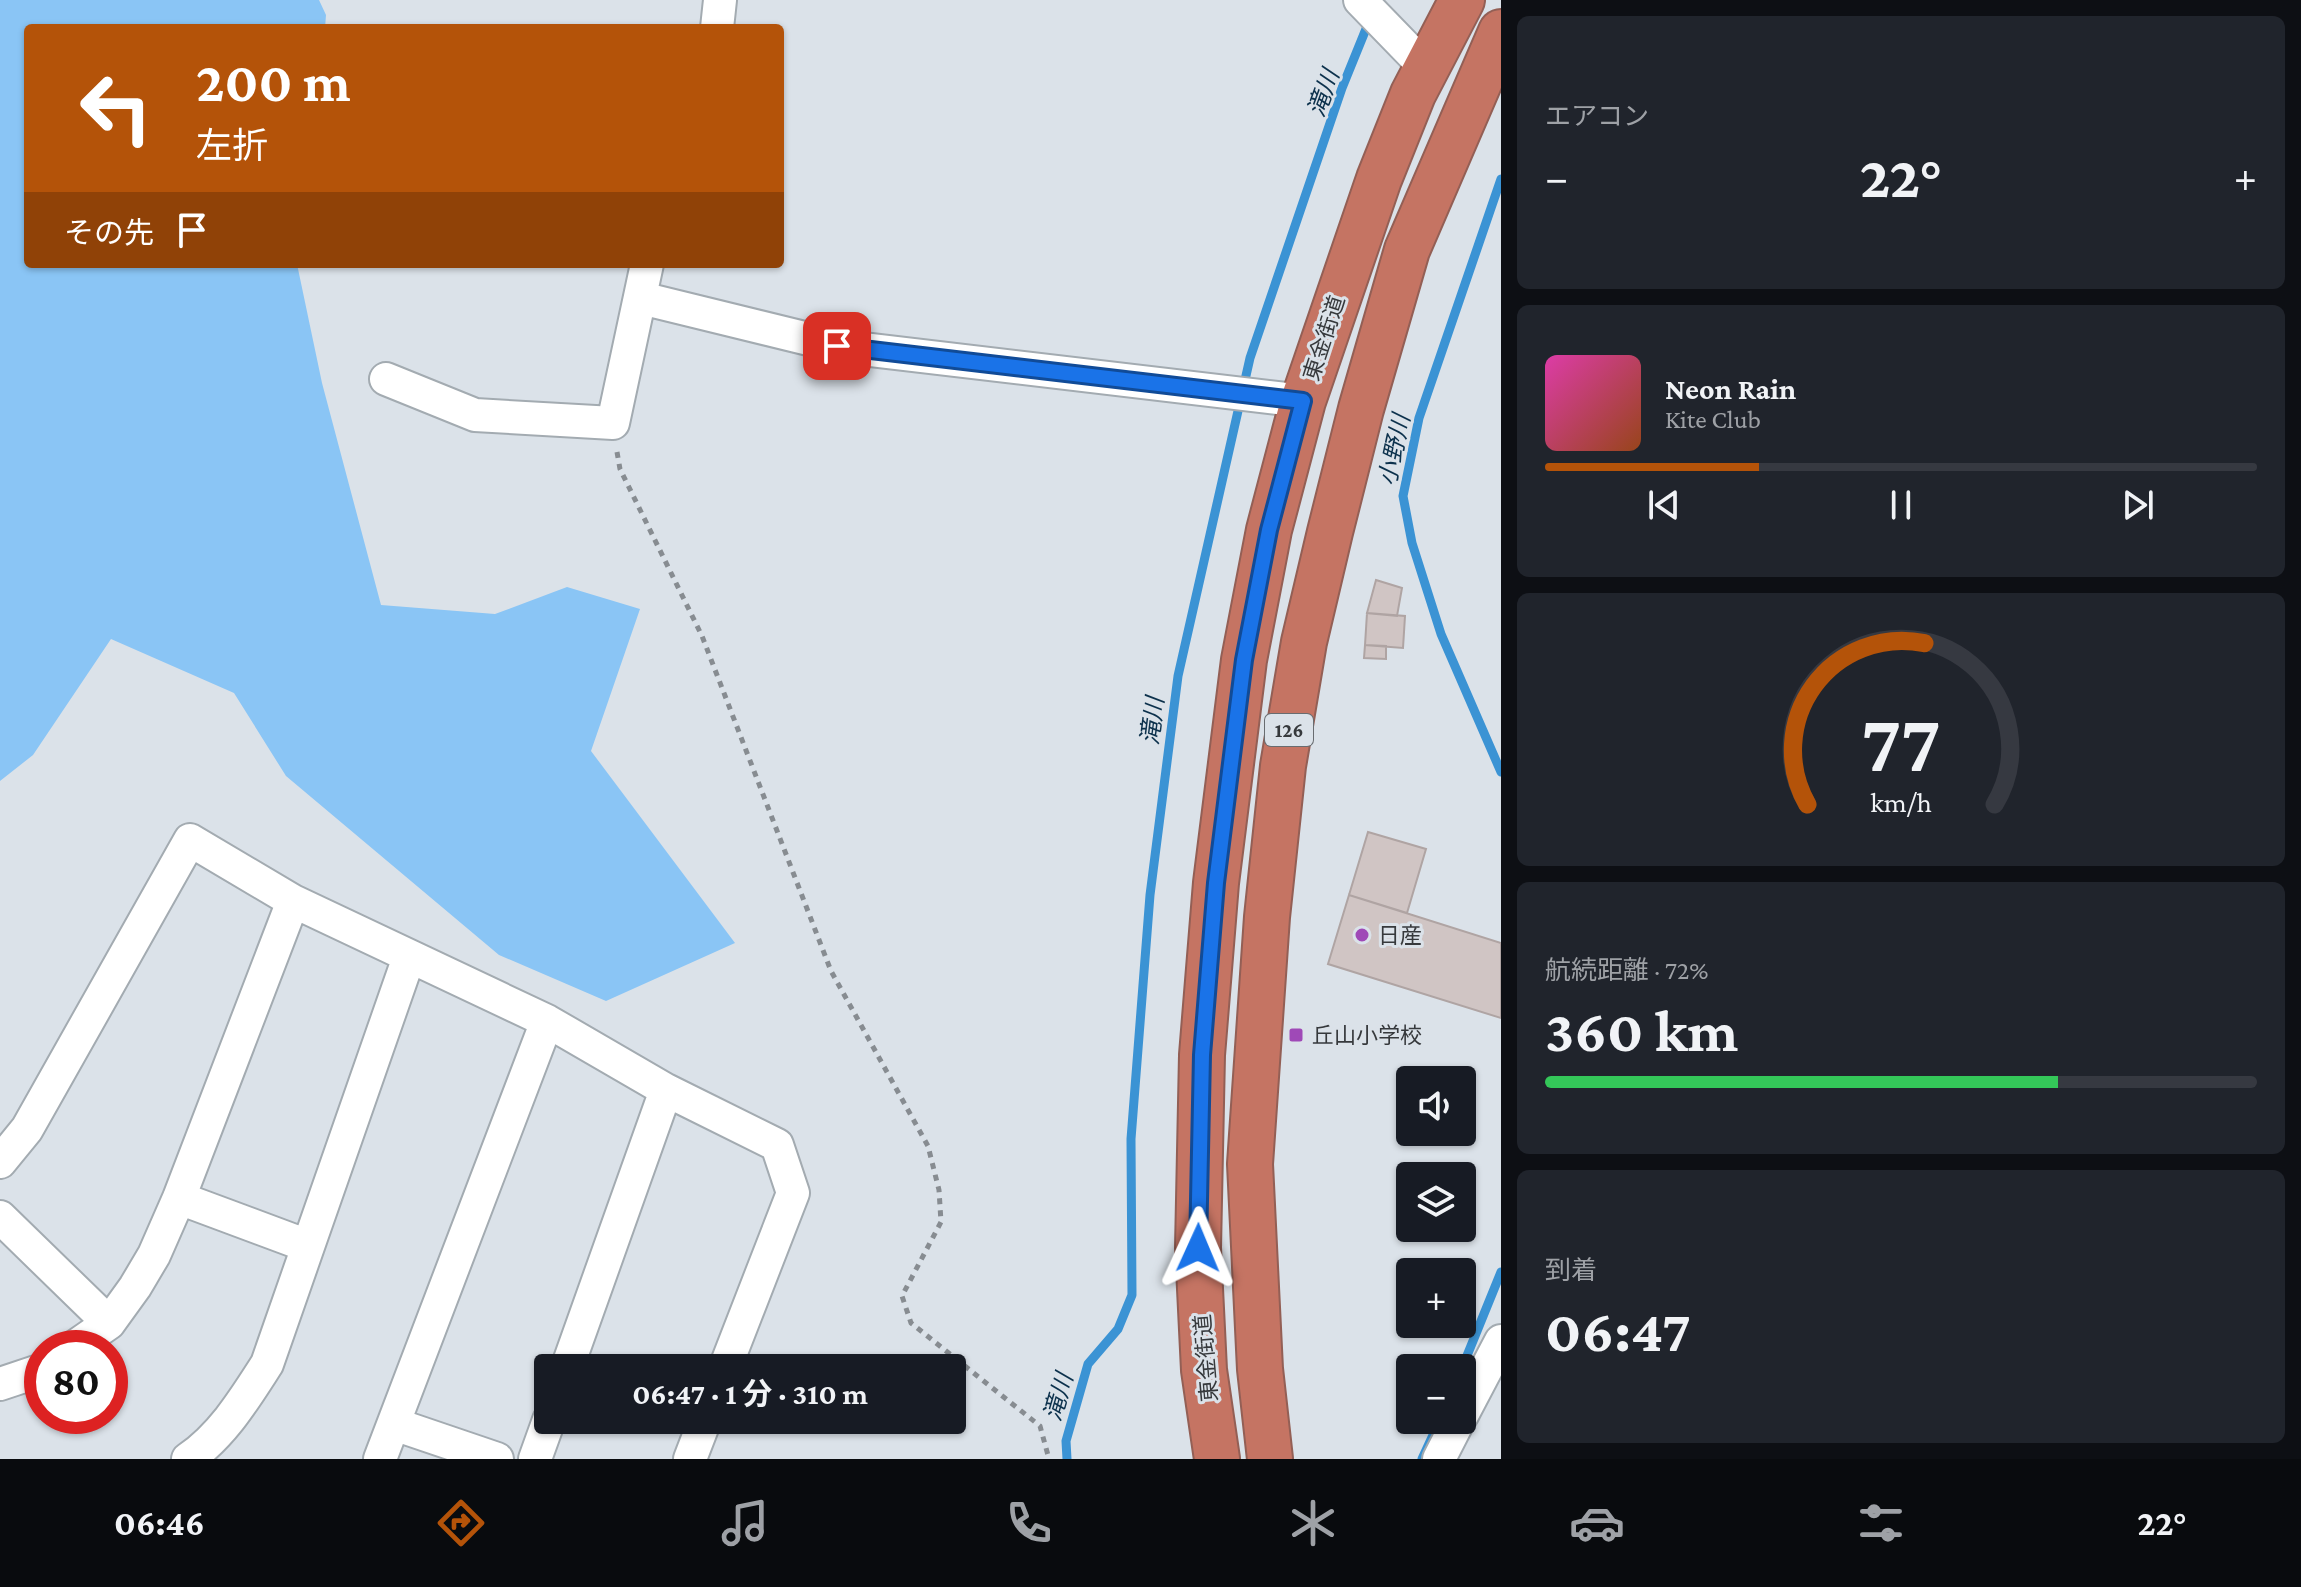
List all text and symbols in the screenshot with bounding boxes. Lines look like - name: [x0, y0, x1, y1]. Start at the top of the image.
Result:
- text: 200 m: [196, 51, 351, 113]
- icon: left: [64, 56, 168, 160]
- water label: 滝川: [1302, 63, 1345, 120]
- text: エアコン: [1545, 102, 1649, 131]
- text: 左折: [196, 126, 268, 166]
- text: 22°: [1860, 143, 1942, 210]
- text: −: [1545, 153, 1568, 201]
- text: +: [2234, 153, 2257, 201]
- icon: arrive: [170, 208, 214, 252]
- text: その先: [64, 216, 154, 249]
- street label: 東金街道: [1299, 292, 1349, 384]
- pin: [803, 312, 871, 380]
- icon: arrive: [815, 324, 859, 368]
- text: Neon Rain: [1665, 372, 1796, 405]
- text: Kite Club: [1665, 405, 1761, 434]
- water label: 小野川: [1373, 409, 1415, 488]
- icon: previous: [1642, 483, 1686, 527]
- icon: pause: [1879, 483, 1923, 527]
- icon: next: [2116, 483, 2160, 527]
- water label: 滝川: [1136, 693, 1169, 746]
- text: 77: [1861, 696, 1941, 789]
- road number: 126: [1265, 714, 1313, 746]
- text: km/h: [1870, 787, 1932, 819]
- place label: 日産: [1378, 923, 1422, 948]
- marker: 日産: [1353, 926, 1371, 944]
- text: 航続距離 · 72%: [1545, 956, 1709, 985]
- text: 360 km: [1545, 997, 1738, 1064]
- place label: 丘山小学校: [1312, 1023, 1422, 1048]
- marker: 丘山小学校: [1287, 1026, 1305, 1044]
- map controls: [1396, 1066, 1476, 1434]
- button: sound: [1396, 1066, 1476, 1146]
- button: layers: [1396, 1162, 1476, 1242]
- position arrow: [1156, 1206, 1240, 1290]
- text: 到着: [1545, 1256, 1597, 1285]
- button: +: [1396, 1258, 1476, 1338]
- text: 06:47: [1545, 1297, 1691, 1364]
- street label: 東金街道: [1190, 1313, 1222, 1403]
- speed limit sign: 80: [24, 1330, 128, 1434]
- button: −: [1396, 1354, 1476, 1434]
- water label: 滝川: [1038, 1367, 1078, 1424]
- text: 06:47 · 1 分 · 310 m: [632, 1377, 868, 1410]
- icon: directions: [433, 1495, 489, 1551]
- icon: music: [717, 1495, 773, 1551]
- icon: phone: [1001, 1495, 1057, 1551]
- icon: climate: [1285, 1495, 1341, 1551]
- icon: car: [1569, 1495, 1625, 1551]
- icon: filters: [1853, 1495, 1909, 1551]
- text: 06:46: [114, 1503, 205, 1543]
- text: 22°: [2137, 1503, 2187, 1543]

